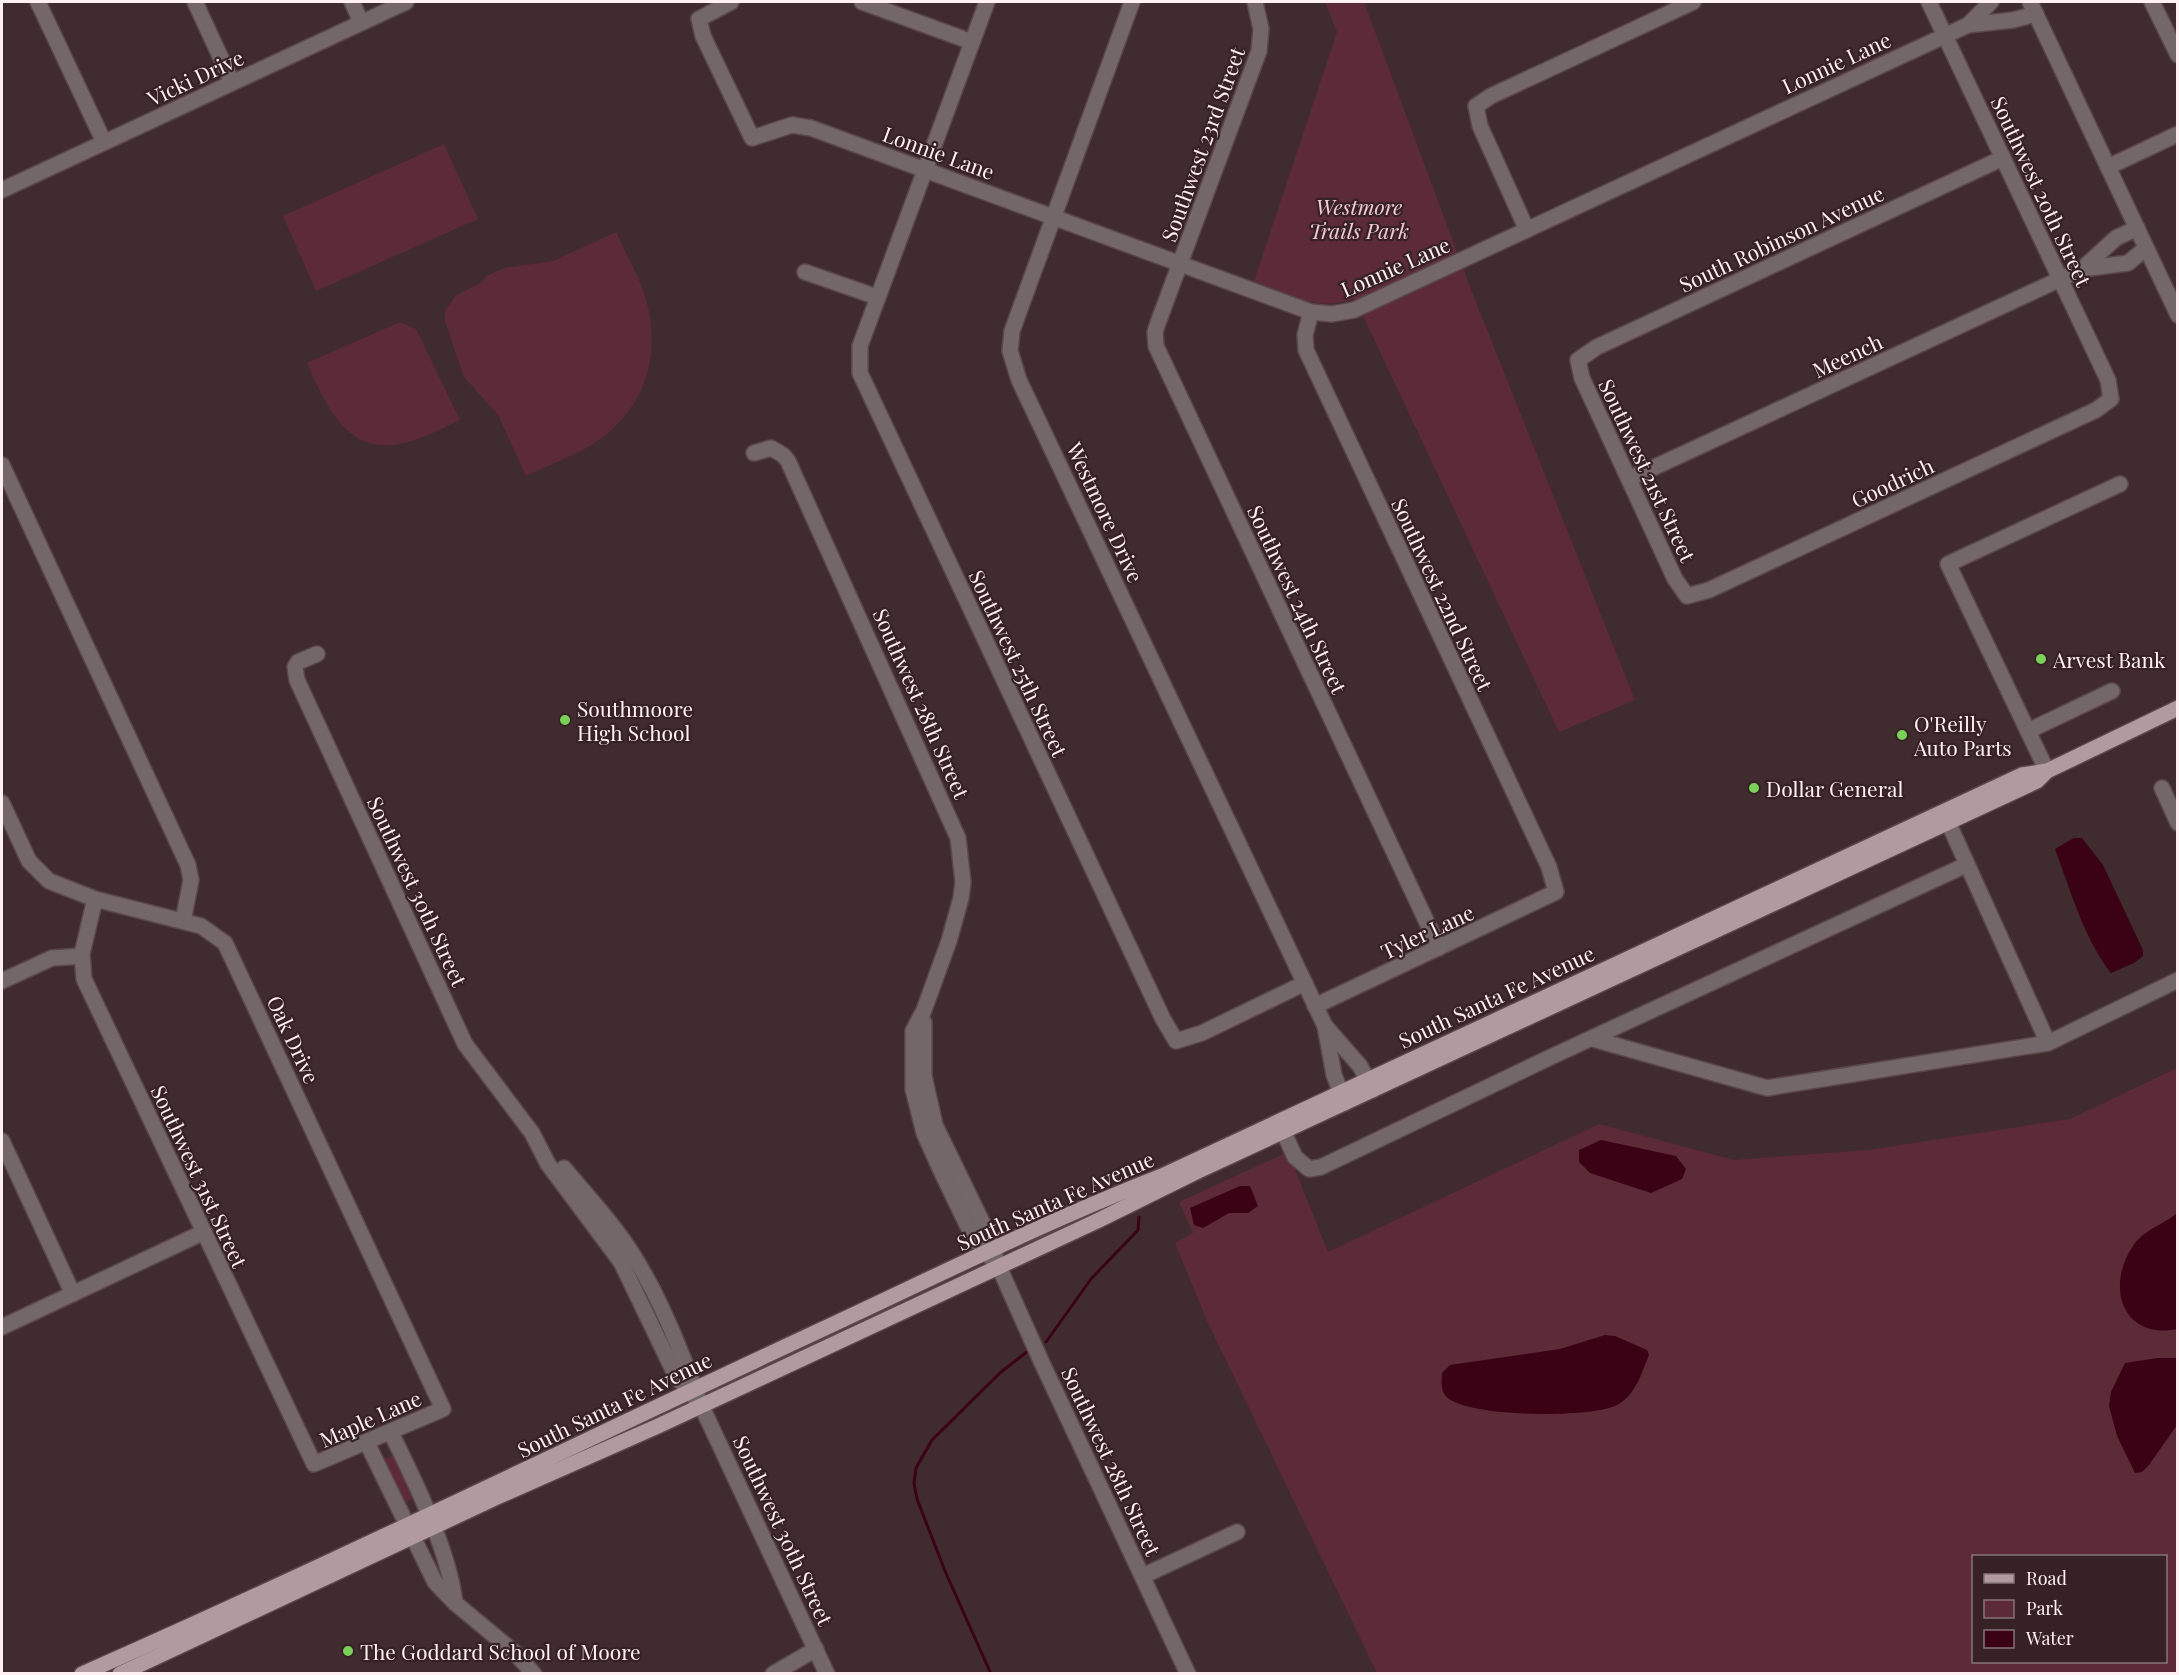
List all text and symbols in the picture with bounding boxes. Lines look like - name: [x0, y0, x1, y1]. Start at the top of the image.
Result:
- street label: Lonnie Lane: [1777, 25, 1895, 99]
- street label: Vicki Drive: [141, 42, 248, 112]
- street label: Southwest 23rd Street: [1154, 42, 1250, 245]
- street label: Southwest 20th Street: [1986, 91, 2099, 291]
- street label: Lonnie Lane: [879, 119, 999, 185]
- street label: South Robinson Avenue: [1674, 178, 1888, 298]
- park label: Westmore Trails Park: [1309, 192, 1409, 244]
- street label: Lonnie Lane: [1336, 229, 1454, 303]
- street label: Meench: [1807, 326, 1887, 383]
- street label: Southwest 21st Street: [1593, 374, 1703, 567]
- street label: Westmore Drive: [1061, 437, 1151, 586]
- street label: Goodrich: [1846, 450, 1938, 513]
- street label: Southwest 22nd Street: [1386, 493, 1500, 695]
- street label: Southwest 24th Street: [1242, 500, 1354, 698]
- street label: Southwest 25th Street: [963, 565, 1075, 761]
- street label: Southwest 28th Street: [867, 604, 977, 803]
- place label: Arvest Bank: [2052, 645, 2166, 673]
- marker: Arvest Bank: [2034, 652, 2048, 666]
- place label: Southmoore High School: [577, 694, 693, 746]
- place label: O'Reilly Auto Parts: [1913, 709, 2012, 761]
- marker: Southmoore High School: [558, 713, 572, 727]
- marker: O'Reilly Auto Parts: [1895, 728, 1909, 742]
- place label: Dollar General: [1766, 774, 1903, 802]
- marker: Dollar General: [1747, 781, 1761, 795]
- street label: Southwest 30th Street: [362, 792, 475, 991]
- street label: Tyler Lane: [1376, 897, 1478, 965]
- street label: South Santa Fe Avenue: [1393, 938, 1599, 1054]
- street label: Oak Drive: [261, 991, 327, 1087]
- street label: Southwest 31st Street: [145, 1080, 255, 1272]
- street label: South Santa Fe Avenue: [952, 1144, 1158, 1256]
- street label: South Santa Fe Avenue: [512, 1345, 716, 1463]
- street label: Southwest 28th Street: [1056, 1362, 1168, 1560]
- street label: Maple Lane: [315, 1383, 425, 1453]
- street label: Southwest 30th Street: [728, 1431, 841, 1630]
- legend: [1972, 1555, 2167, 1663]
- text: Road: [2026, 1566, 2067, 1590]
- text: Park: [2026, 1596, 2063, 1620]
- text: Water: [2025, 1626, 2074, 1650]
- place label: The Goddard School of Moore: [360, 1637, 641, 1665]
- marker: The Goddard School of Moore: [341, 1644, 355, 1658]

